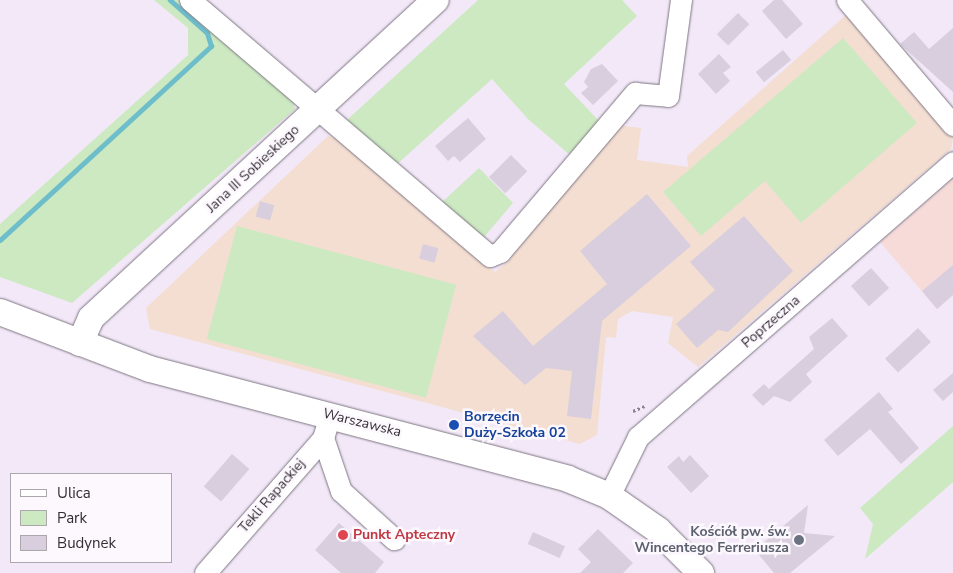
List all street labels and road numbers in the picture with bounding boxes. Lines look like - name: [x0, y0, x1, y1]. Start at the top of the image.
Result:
- street label: Jana III Sobieskiego: [203, 122, 303, 216]
- street label: Poprzeczna: [738, 292, 804, 352]
- street label: Warszawska: [321, 405, 403, 441]
- street label: Tekli Rapackiej: [235, 456, 309, 536]

